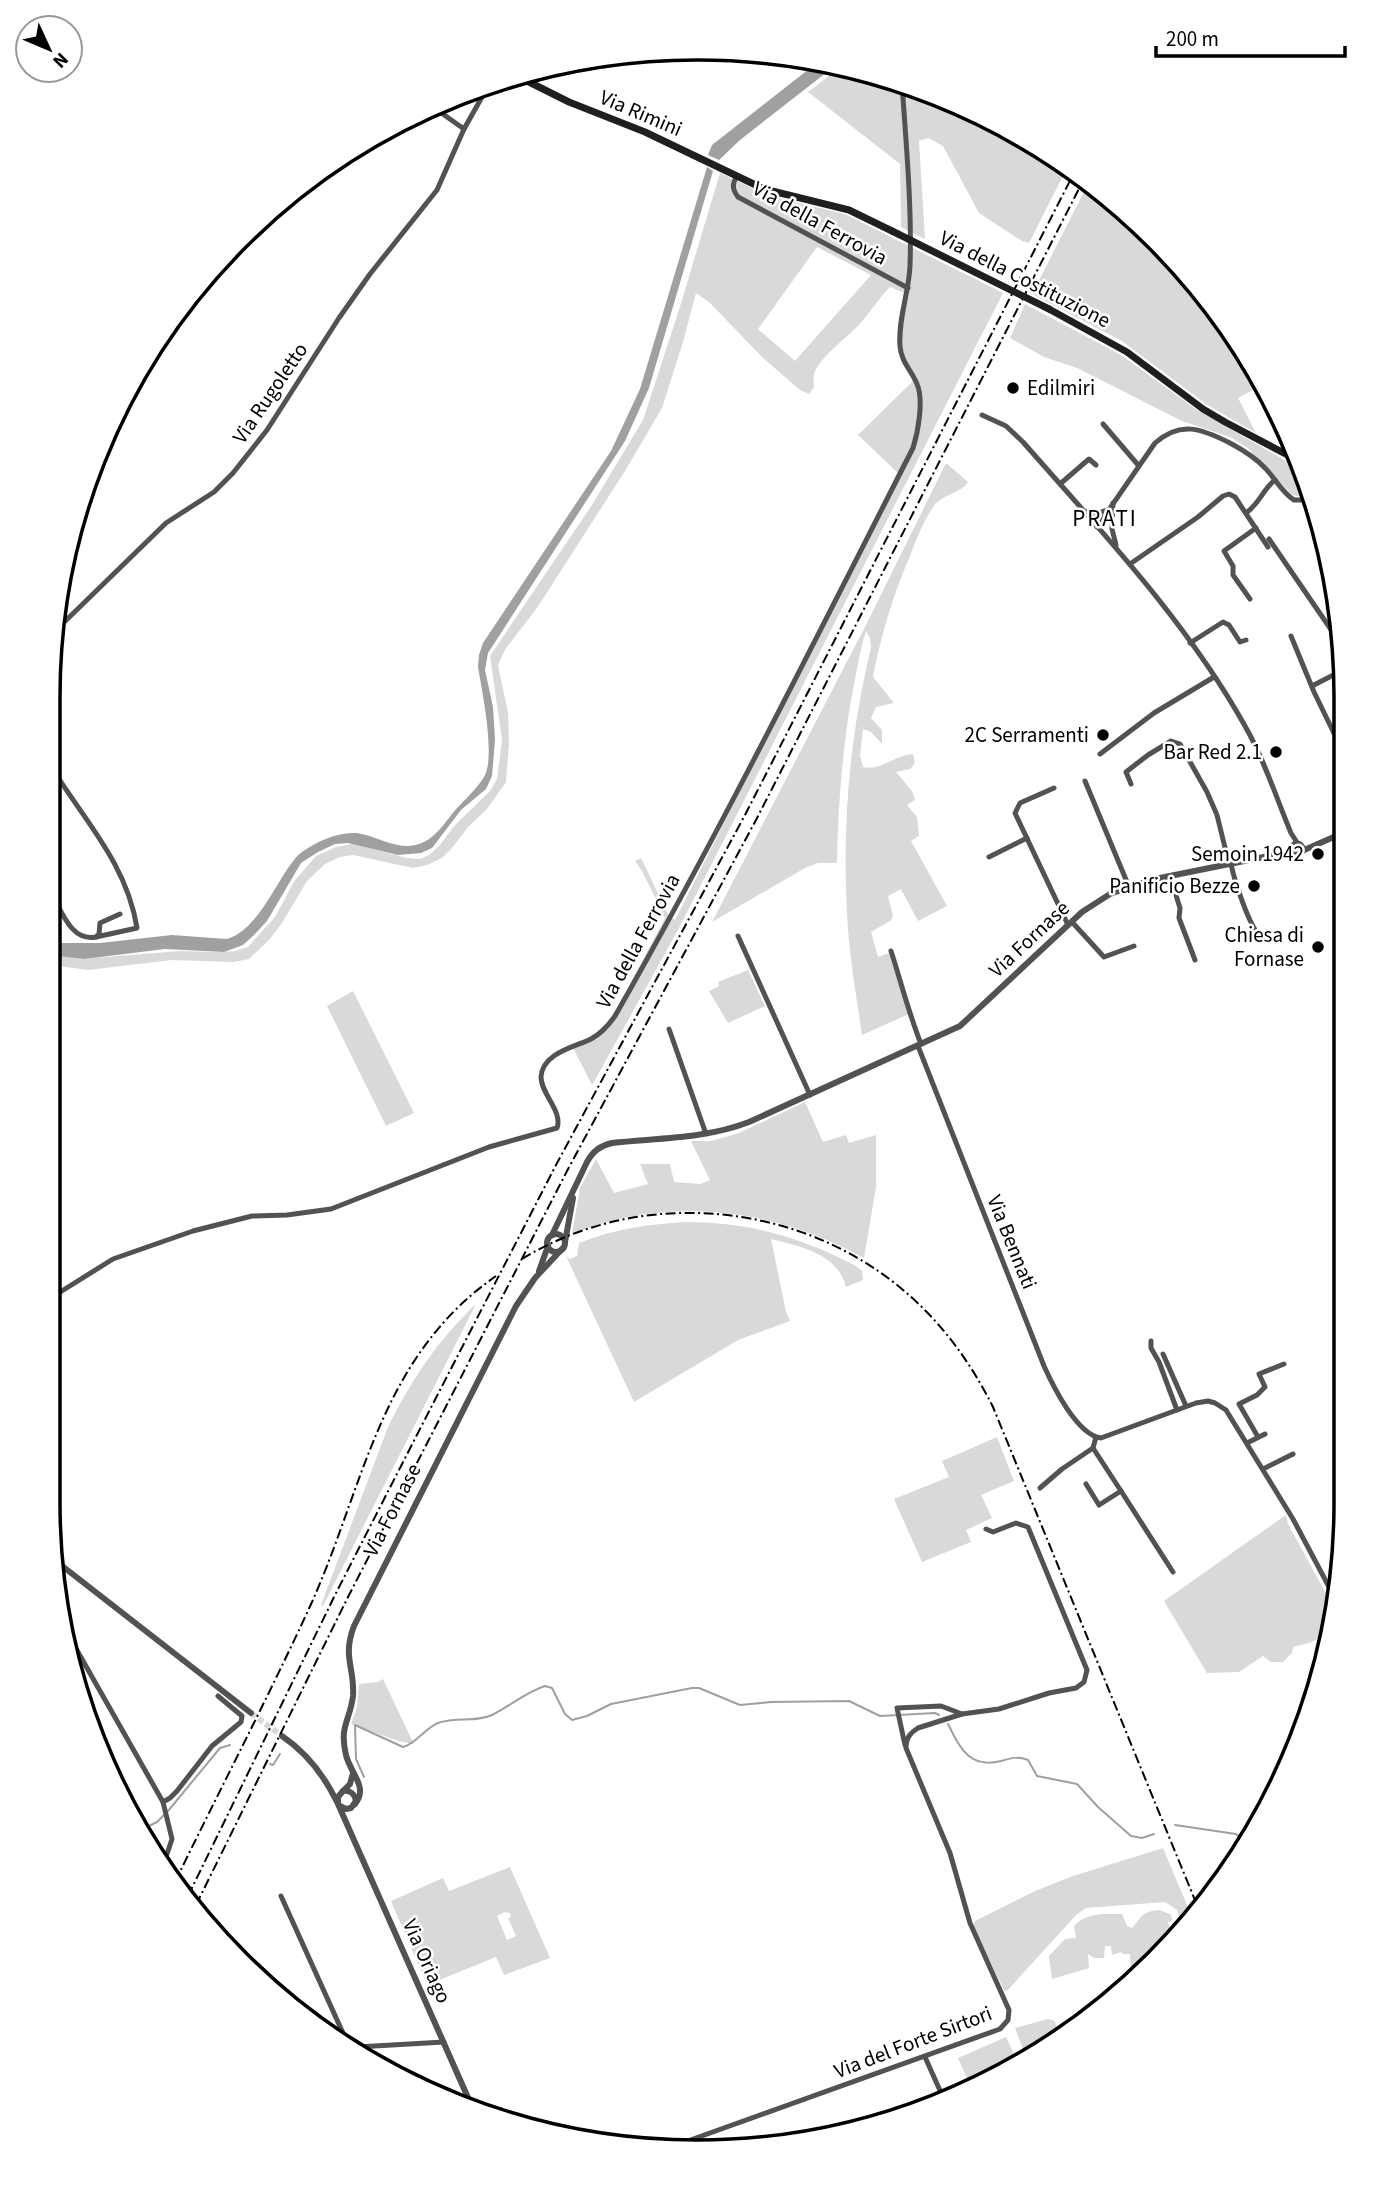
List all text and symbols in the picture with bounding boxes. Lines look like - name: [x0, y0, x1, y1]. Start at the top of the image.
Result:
- north arrow: [14, 14, 84, 84]
- scale bar: [1156, 14, 1345, 58]
- text: 200 m: [1166, 24, 1219, 54]
- text: N: [46, 46, 74, 74]
- street label: Via Rimini: [595, 82, 687, 144]
- street label: Via della Ferrovia: [747, 174, 893, 272]
- street label: Via della Costituzione: [934, 223, 1116, 335]
- street label: Via Rugoletto: [225, 336, 315, 450]
- place label: Edilmiri: [1027, 373, 1095, 403]
- marker: Edilmiri: [1005, 380, 1021, 396]
- district label: PRATI: [1072, 502, 1138, 535]
- place label: 2C Serramenti: [965, 720, 1089, 750]
- marker: 2C Serramenti: [1095, 727, 1111, 743]
- place label: Bar Red 2.1: [1163, 737, 1262, 767]
- marker: Bar Red 2.1: [1268, 744, 1284, 760]
- place label: Semoin 1942: [1191, 839, 1304, 869]
- marker: Semoin 1942: [1310, 846, 1326, 862]
- street label: Via della Ferrovia: [589, 868, 687, 1014]
- place label: Panificio Bezze: [1109, 871, 1240, 901]
- marker: Panificio Bezze: [1246, 878, 1262, 894]
- street label: Via Fornase: [982, 894, 1076, 984]
- place label: Chiesa di Fornase: [1225, 920, 1304, 974]
- marker: Chiesa di Fornase: [1310, 939, 1326, 955]
- street label: Via Bennati: [980, 1190, 1044, 1294]
- street label: Via Fornase: [356, 1458, 428, 1562]
- street label: Via Oriago: [395, 1914, 459, 2008]
- street label: Via del Forte Sirtori: [830, 1998, 996, 2086]

